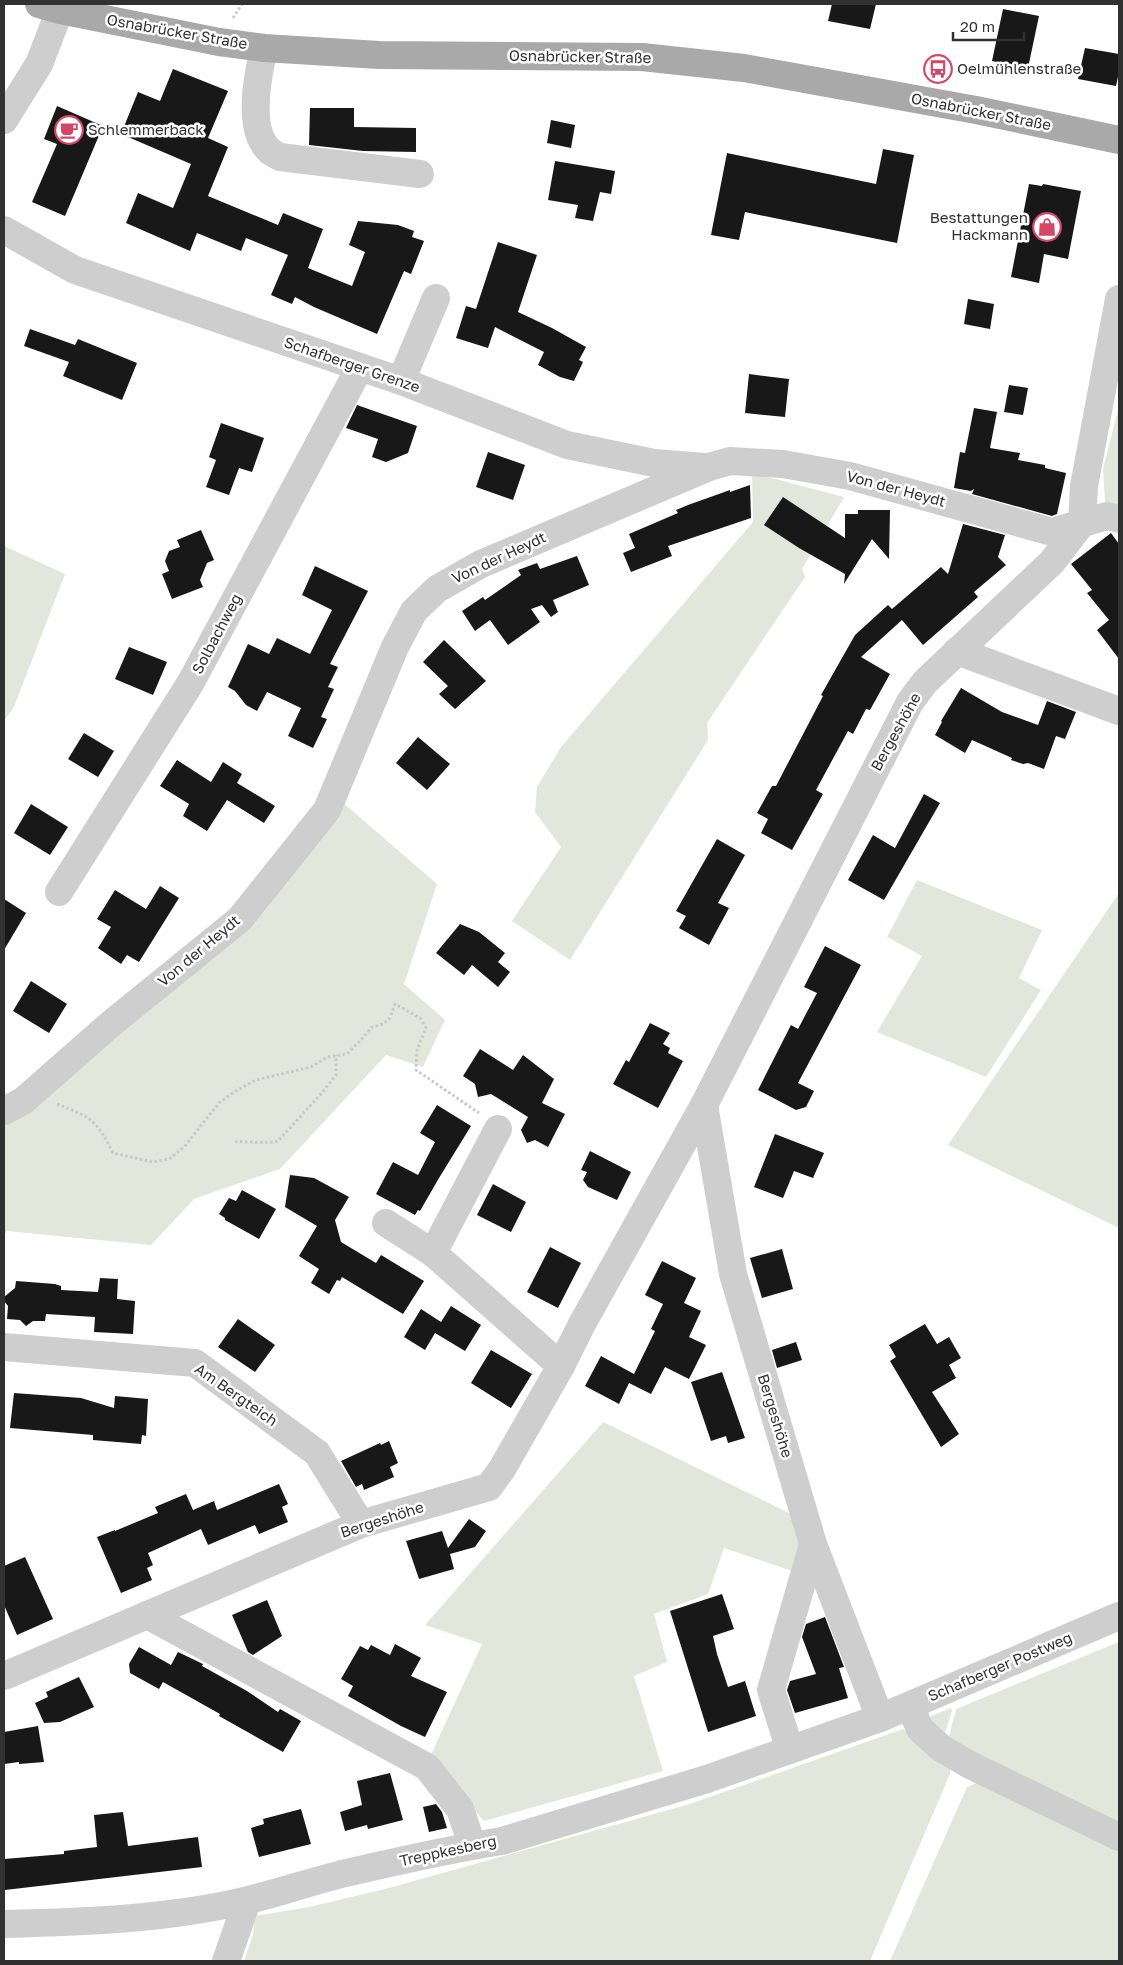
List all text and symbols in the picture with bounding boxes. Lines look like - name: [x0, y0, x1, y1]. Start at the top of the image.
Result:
- street label: Osnabrücker Straße: [105, 10, 249, 52]
- scale bar: [953, 10, 1024, 42]
- text: 20 m: [960, 17, 995, 35]
- street label: Osnabrücker Straße: [509, 46, 652, 66]
- bus stop icon: Oelmühlenstraße: [923, 54, 953, 84]
- place label: Oelmühlenstraße: [957, 59, 1082, 77]
- street label: Osnabrücker Straße: [910, 89, 1053, 133]
- cafe icon: Schlemmerback: [54, 115, 84, 145]
- place label: Schlemmerback: [88, 120, 204, 138]
- place label: Bestattungen Hackmann: [930, 208, 1028, 243]
- shop icon: Bestattungen Hackmann: [1032, 212, 1062, 242]
- street label: Schafberger Grenze: [282, 332, 423, 396]
- street label: Von der Heydt: [845, 466, 948, 510]
- street label: Von der Heydt: [449, 527, 549, 587]
- street label: Solbachweg: [187, 590, 245, 677]
- street label: Bergeshöhe: [866, 689, 924, 774]
- street label: Von der Heydt: [154, 911, 243, 990]
- street label: Am Bergteich: [192, 1359, 281, 1429]
- street label: Bergeshöhe: [755, 1372, 797, 1460]
- street label: Bergeshöhe: [338, 1497, 426, 1541]
- street label: Schafberger Postweg: [925, 1628, 1074, 1705]
- street label: Treppkesberg: [398, 1831, 498, 1869]

